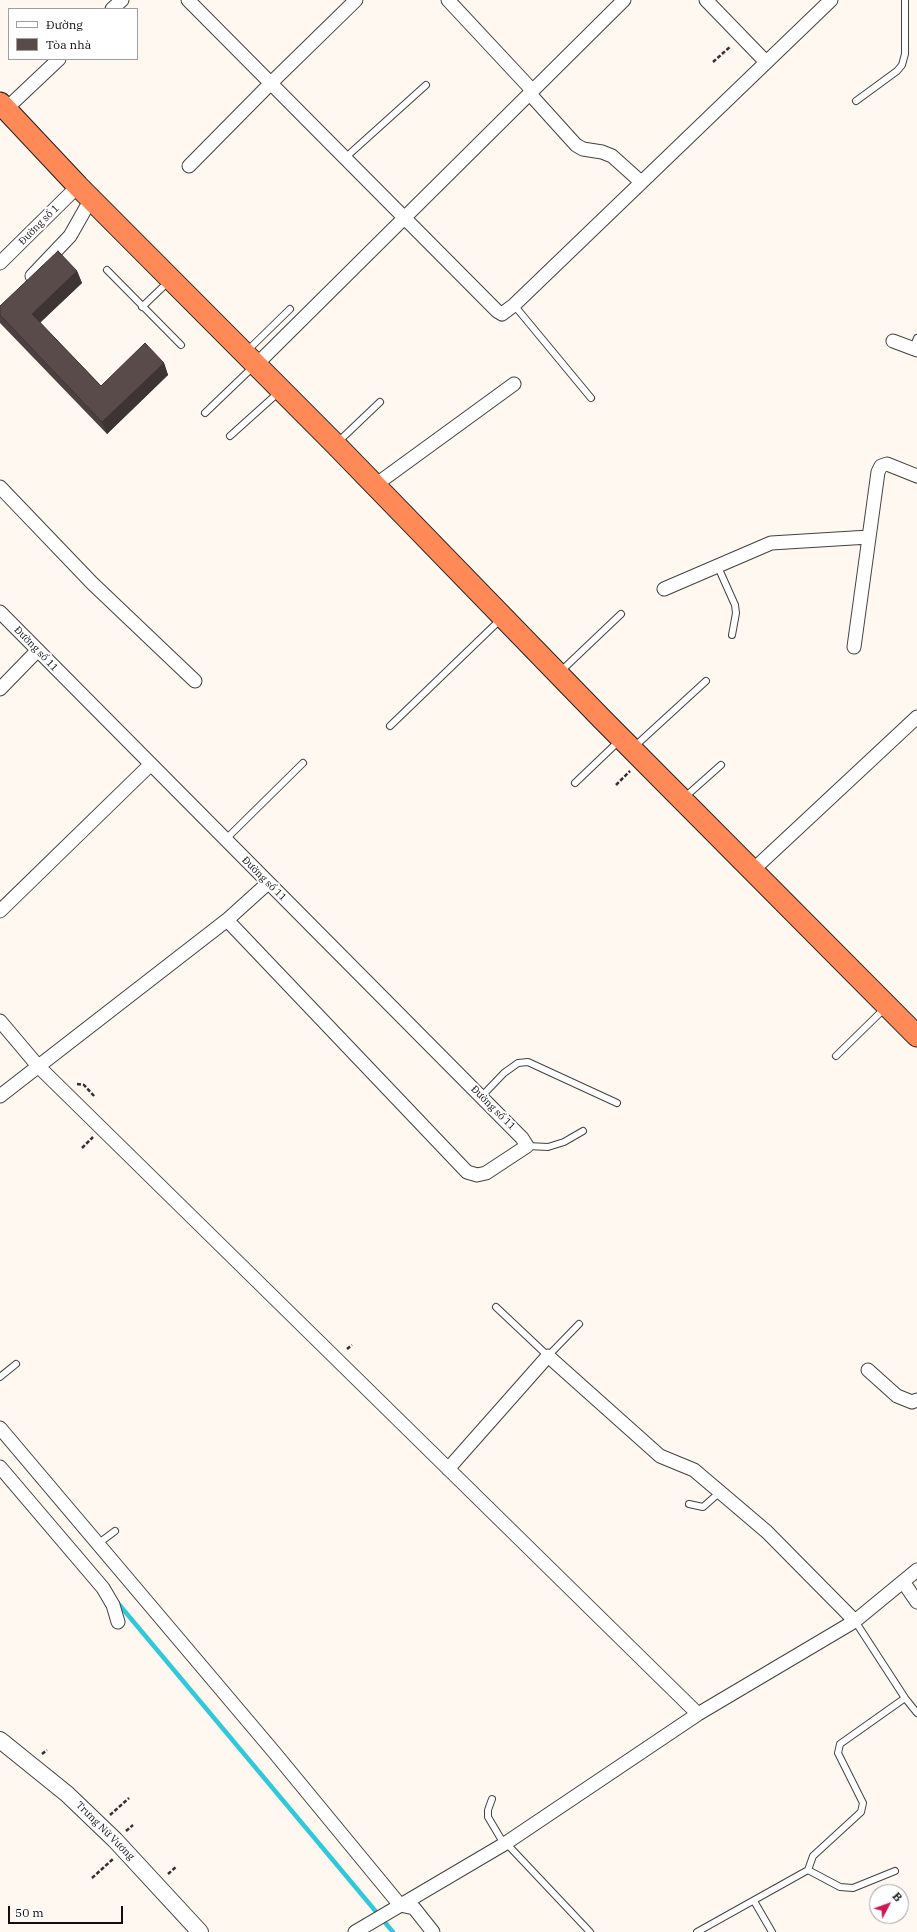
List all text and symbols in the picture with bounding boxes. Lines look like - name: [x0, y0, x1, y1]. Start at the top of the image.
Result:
- legend: [8, 8, 138, 60]
- text: Đường: [46, 17, 83, 32]
- text: Tòa nhà: [46, 37, 91, 52]
- street label: Đường số 1: [16, 202, 62, 248]
- street label: Đường số 11: [12, 624, 60, 674]
- street label: Đường số 11: [239, 854, 289, 904]
- street label: Đường số 11: [468, 1083, 518, 1133]
- street label: Trưng Nữ Vương: [73, 1799, 137, 1863]
- north arrow: [869, 1884, 909, 1924]
- text: B: [889, 1889, 905, 1904]
- scale bar: [10, 1898, 125, 1924]
- text: 50 m: [15, 1905, 44, 1920]

